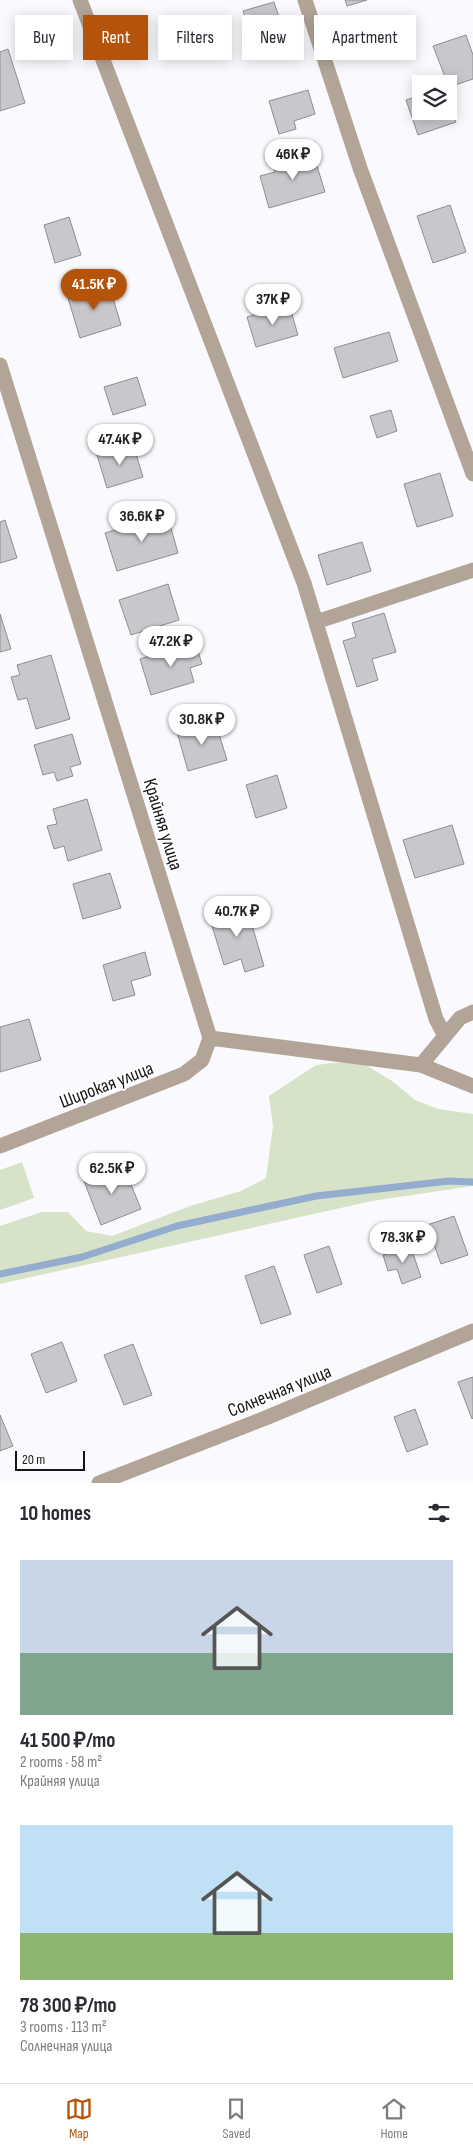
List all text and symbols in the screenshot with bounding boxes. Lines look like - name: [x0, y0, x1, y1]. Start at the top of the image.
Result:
- chip: Buy: [15, 15, 73, 60]
- chip: Rent: [83, 15, 148, 60]
- chip: Filters: [158, 15, 232, 60]
- chip: New: [242, 15, 304, 60]
- chip: Apartment: [314, 15, 416, 60]
- map controls: [412, 75, 457, 120]
- button: layers: [412, 75, 457, 120]
- pin: 46K ₽: [258, 138, 328, 181]
- text: 46K ₽: [276, 145, 310, 164]
- pin: 41.5K ₽: [48, 268, 140, 311]
- text: 41.5K ₽: [72, 275, 116, 294]
- pin: 37K ₽: [238, 284, 308, 326]
- text: 37K ₽: [256, 290, 290, 309]
- pin: 47.4K ₽: [74, 424, 166, 466]
- text: 47.4K ₽: [98, 430, 142, 449]
- pin: 36.6K ₽: [96, 500, 188, 543]
- text: 36.6K ₽: [120, 507, 165, 526]
- pin: 47.2K ₽: [125, 626, 217, 668]
- text: 47.2K ₽: [149, 632, 193, 651]
- pin: 30.8K ₽: [156, 704, 248, 746]
- text: 30.8K ₽: [179, 710, 225, 729]
- street label: Крайняя улица: [138, 776, 187, 873]
- pin: 40.7K ₽: [191, 896, 283, 938]
- text: 40.7K ₽: [215, 902, 259, 921]
- street label: Широкая улица: [56, 1057, 157, 1114]
- pin: 62.5K ₽: [66, 1152, 158, 1195]
- text: 62.5K ₽: [90, 1159, 135, 1178]
- pin: 78.3K ₽: [357, 1222, 449, 1264]
- text: 78.3K ₽: [381, 1228, 425, 1247]
- street label: Солнечная улица: [224, 1360, 335, 1423]
- scale bar: [15, 1448, 85, 1471]
- text: 20 m: [22, 1451, 45, 1468]
- icon: filters: [425, 1499, 453, 1527]
- text: 10 homes: [20, 1501, 91, 1526]
- icon: home: [192, 1593, 282, 1683]
- text: 41 500 ₽/mo: [20, 1728, 115, 1753]
- text: 2 rooms · 58 m²: [20, 1753, 102, 1772]
- text: Крайняя улица: [20, 1772, 100, 1791]
- icon: home: [192, 1858, 282, 1948]
- text: 78 300 ₽/mo: [20, 1993, 117, 2018]
- text: 3 rooms · 113 m²: [20, 2018, 107, 2037]
- text: Солнечная улица: [20, 2037, 112, 2056]
- tab: Map: [65, 2095, 93, 2142]
- tab: Saved: [222, 2095, 251, 2142]
- tab: Home: [380, 2095, 408, 2142]

